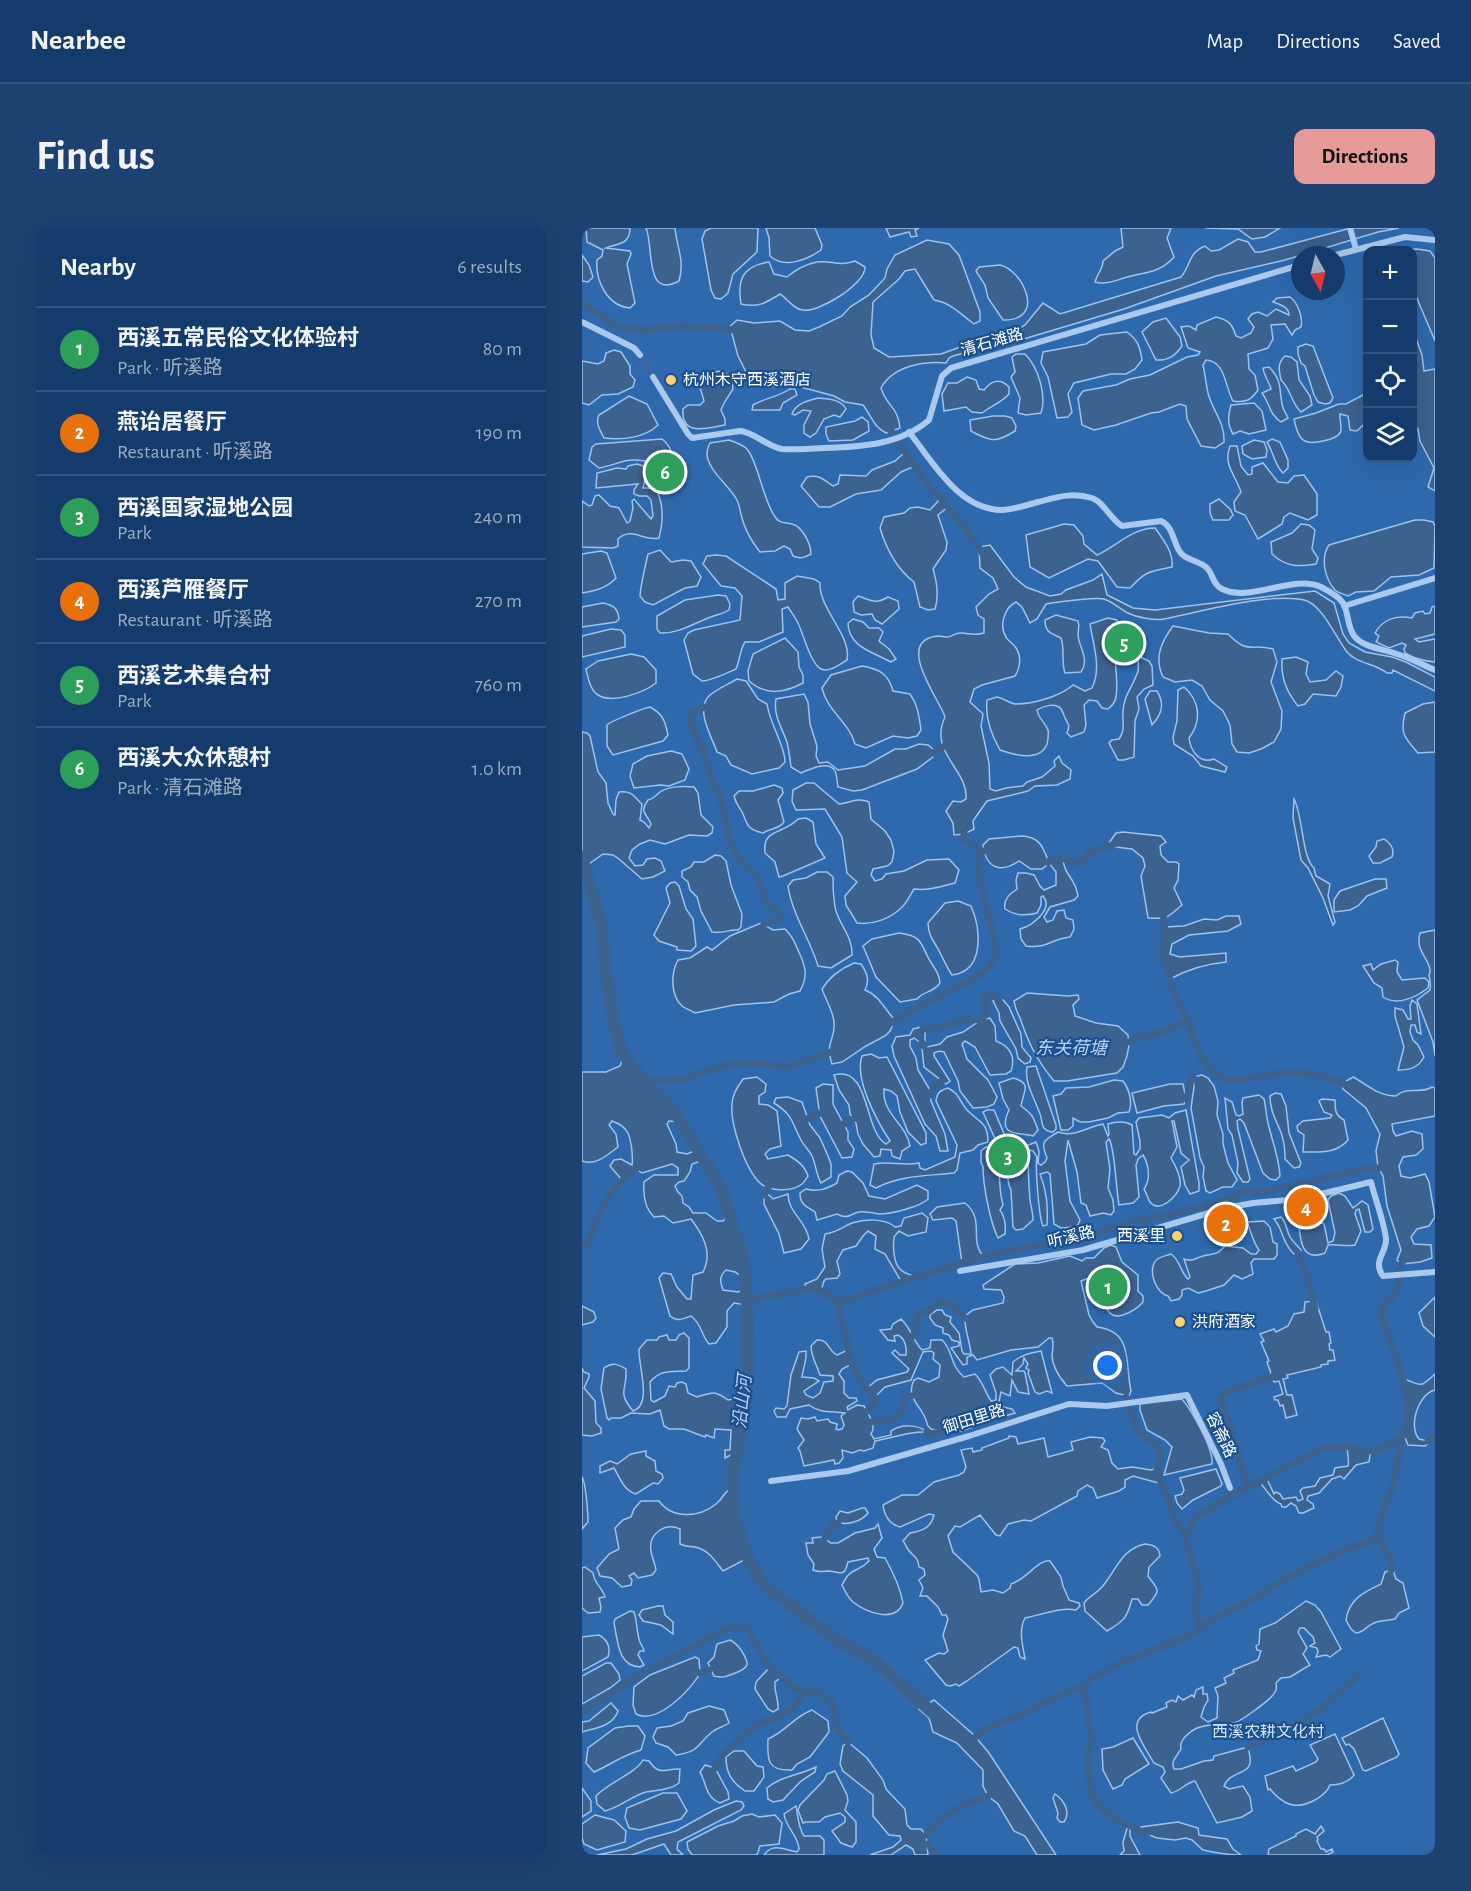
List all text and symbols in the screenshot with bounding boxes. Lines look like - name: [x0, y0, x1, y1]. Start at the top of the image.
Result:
- text: Nearbee: [30, 27, 126, 55]
- text: Map: [1207, 31, 1243, 52]
- text: Directions: [1276, 31, 1360, 52]
- text: Saved: [1393, 31, 1441, 52]
- button: Directions: [1294, 129, 1435, 184]
- text: Find us: [36, 135, 155, 177]
- north arrow: [1291, 246, 1345, 300]
- map controls: [1363, 246, 1417, 462]
- button: +: [1363, 246, 1417, 300]
- text: Nearby: [60, 254, 136, 280]
- text: 6 results: [457, 257, 522, 277]
- button: −: [1363, 300, 1417, 354]
- street label: 清石滩路: [959, 325, 1025, 359]
- text: 西溪五常民俗文化体验村: [117, 327, 359, 349]
- text: 1: [76, 339, 83, 359]
- text: 80 m: [483, 339, 522, 359]
- button: locate: [1363, 354, 1417, 408]
- text: Park · 听溪路: [117, 358, 223, 378]
- place label: 杭州木守西溪酒店: [683, 371, 811, 388]
- marker: 杭州木守西溪酒店: [664, 373, 678, 387]
- button: layers: [1363, 408, 1417, 462]
- text: 燕诒居餐厅: [117, 411, 227, 433]
- text: 2: [75, 423, 84, 443]
- text: 190 m: [476, 423, 522, 443]
- text: Restaurant · 听溪路: [117, 442, 273, 462]
- pin: 6: [646, 450, 685, 494]
- text: 西溪国家湿地公园: [117, 497, 293, 519]
- text: 3: [75, 507, 84, 527]
- text: 240 m: [473, 507, 522, 527]
- text: Park: [117, 523, 152, 543]
- text: 西溪芦雁餐厅: [117, 579, 249, 601]
- text: 4: [74, 591, 85, 611]
- text: 270 m: [475, 591, 522, 611]
- text: Restaurant · 听溪路: [117, 610, 273, 630]
- pin: 5: [1104, 620, 1144, 666]
- text: 西溪艺术集合村: [117, 665, 271, 687]
- text: 5: [75, 675, 84, 695]
- text: 760 m: [474, 675, 522, 695]
- text: Park: [117, 691, 152, 711]
- text: 西溪大众休憩村: [117, 747, 271, 769]
- text: 6: [75, 759, 84, 779]
- text: 1.0 km: [472, 759, 522, 779]
- text: Park · 清石滩路: [117, 778, 243, 798]
- water label: 东关荷塘: [1035, 1038, 1110, 1058]
- pin: 3: [988, 1134, 1028, 1178]
- pin: 4: [1286, 1184, 1326, 1230]
- pin: 2: [1206, 1202, 1246, 1246]
- street label: 听溪路: [1046, 1223, 1096, 1250]
- place label: 西溪里: [1117, 1227, 1165, 1244]
- marker: 西溪里: [1170, 1229, 1184, 1243]
- pin: 1: [1088, 1264, 1128, 1310]
- place label: 洪府酒家: [1192, 1313, 1256, 1330]
- marker: 洪府酒家: [1173, 1315, 1187, 1329]
- your location: [1093, 1351, 1122, 1380]
- water label: 沿山河: [730, 1371, 755, 1430]
- street label: 御田里路: [941, 1401, 1007, 1436]
- street label: 容斋路: [1203, 1409, 1240, 1460]
- park label: 西溪农耕文化村: [1212, 1723, 1324, 1740]

